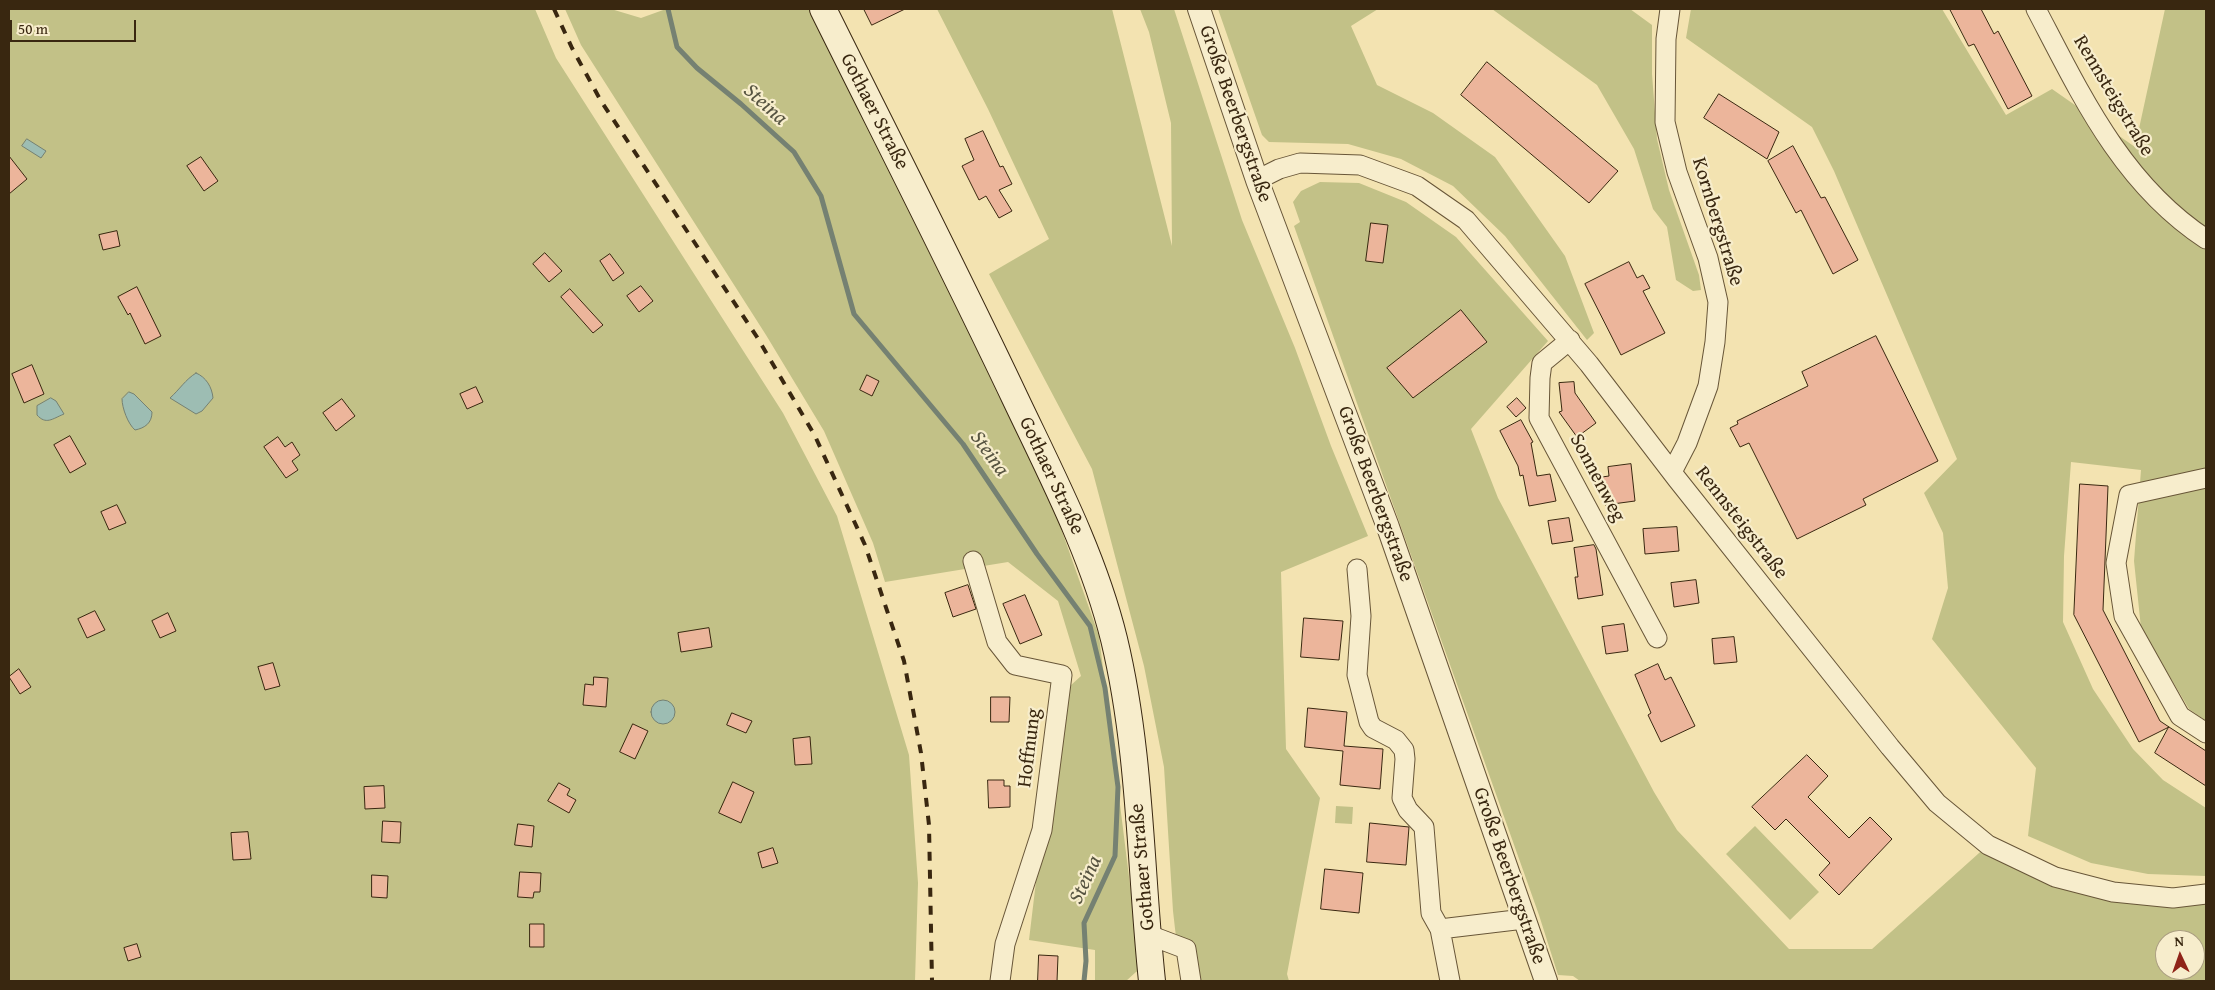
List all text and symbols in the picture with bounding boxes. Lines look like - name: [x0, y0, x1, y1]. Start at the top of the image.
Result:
- scale bar: [12, 10, 139, 42]
- text: 50 m: [18, 18, 48, 39]
- street label: Große Beerbergstraße: [1193, 22, 1277, 206]
- street label: Rennsteigstraße: [2067, 31, 2159, 161]
- street label: Gothaer Straße: [834, 50, 914, 174]
- water label: Steina: [738, 79, 792, 131]
- street label: Kornbergstraße: [1686, 155, 1748, 289]
- street label: Große Beerbergstraße: [1332, 403, 1418, 585]
- street label: Gothaer Straße: [1013, 413, 1089, 539]
- water label: Steina: [964, 426, 1014, 482]
- street label: Sonnenweg: [1564, 430, 1630, 526]
- street label: Rennsteigstraße: [1689, 462, 1793, 584]
- street label: Hoffnung: [1013, 707, 1047, 789]
- street label: Große Beerbergstraße: [1467, 784, 1551, 968]
- street label: Gothaer Straße: [1126, 803, 1160, 931]
- water label: Steina: [1064, 852, 1108, 908]
- north arrow: [2155, 930, 2205, 980]
- text: N: [2174, 931, 2184, 951]

